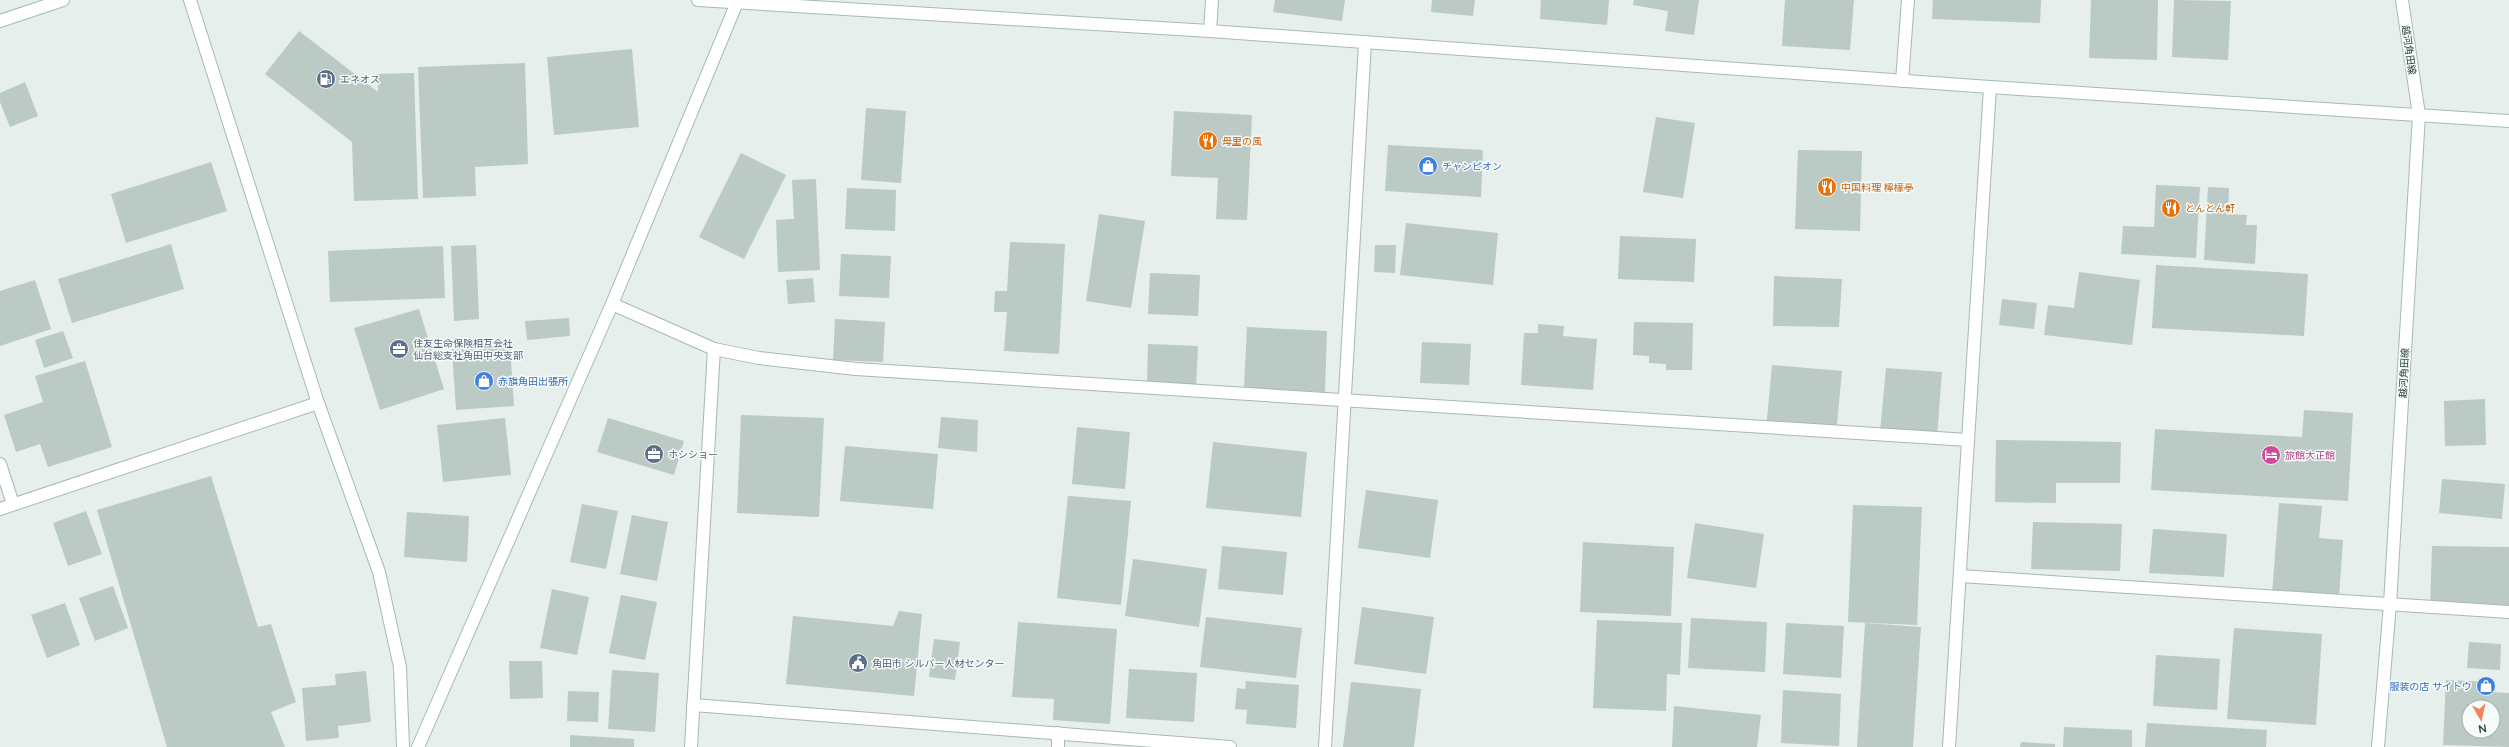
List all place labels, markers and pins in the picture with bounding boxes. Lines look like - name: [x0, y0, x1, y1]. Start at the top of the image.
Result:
- fuel station icon: エネオス: [315, 68, 337, 90]
- place label: エネオス: [340, 73, 380, 86]
- restaurant icon: 母里の風: [1197, 130, 1219, 152]
- place label: 母里の風: [1222, 135, 1262, 148]
- shop icon: チャンピオン: [1417, 155, 1439, 177]
- place label: チャンピオン: [1442, 160, 1502, 173]
- restaurant icon: 中国料理 檸檬亭: [1816, 176, 1838, 198]
- place label: 中国料理 檸檬亭: [1841, 181, 1914, 194]
- restaurant icon: とんとん軒: [2160, 197, 2182, 219]
- place label: とんとん軒: [2185, 202, 2235, 215]
- place label: 住友生命保険相互会社 仙台総支社角田中央支部: [413, 337, 523, 362]
- office icon: 住友生命保険相互会社 仙台総支社角田中央支部: [388, 338, 410, 360]
- shop icon: 赤旗角田出張所: [473, 370, 495, 392]
- place label: 赤旗角田出張所: [498, 375, 568, 388]
- office icon: ホシショー: [643, 443, 665, 465]
- hotel icon: 旅館大正館: [2260, 444, 2282, 466]
- place label: ホシショー: [668, 448, 718, 461]
- place label: 旅館大正館: [2285, 449, 2335, 462]
- public building icon: 角田市 シルバー人材センター: [847, 652, 869, 674]
- place label: 角田市 シルバー人材センター: [872, 657, 1005, 670]
- shop icon: 服装の店 サイトウ: [2475, 675, 2497, 697]
- place label: 服装の店 サイトウ: [2389, 680, 2472, 693]

